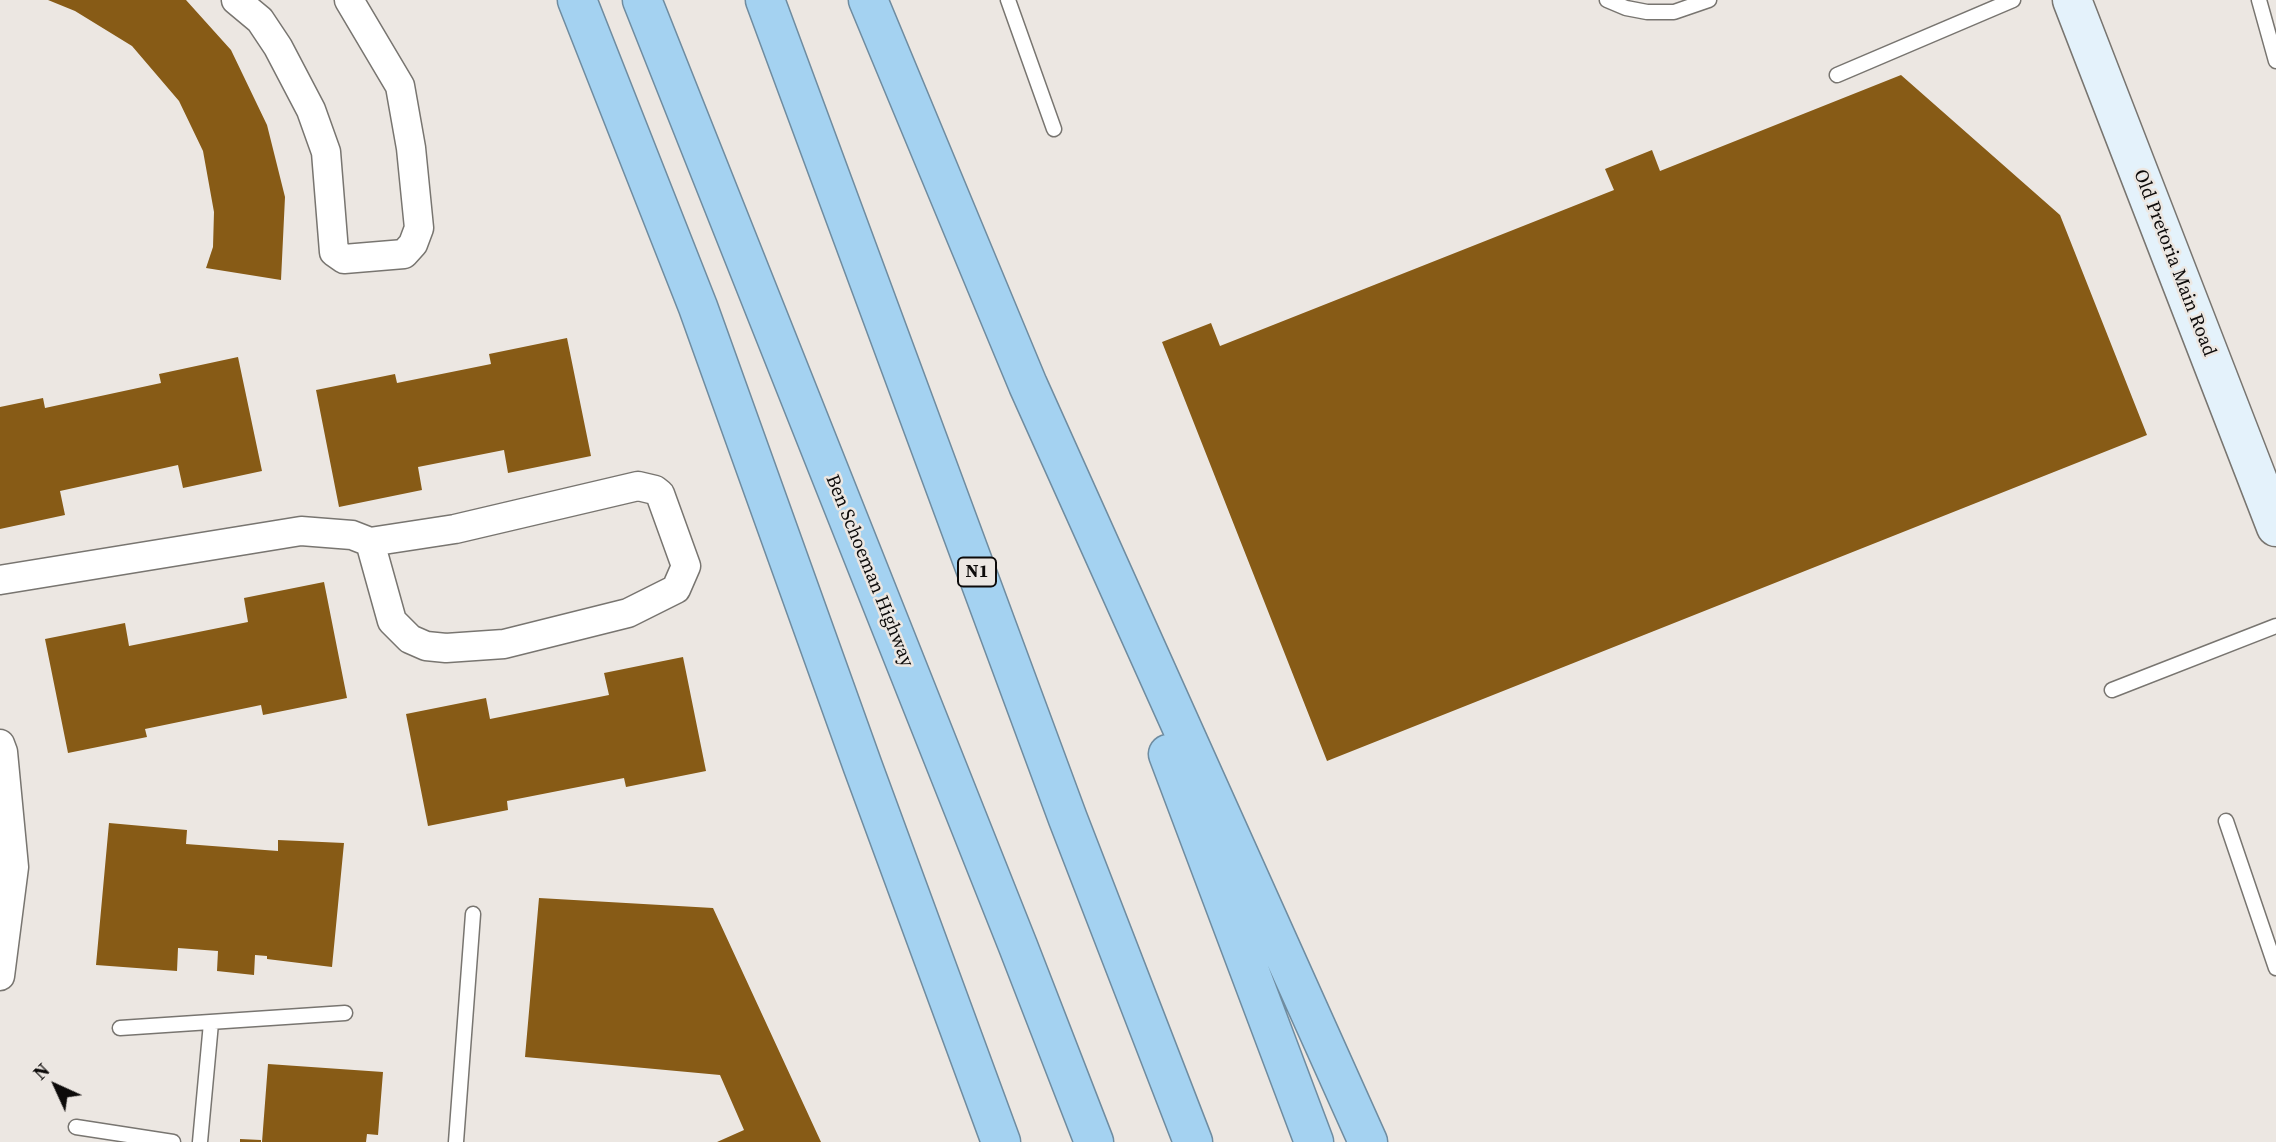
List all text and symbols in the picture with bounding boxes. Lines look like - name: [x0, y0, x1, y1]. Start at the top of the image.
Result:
- street label: Old Pretoria Main Road: [2128, 166, 2220, 360]
- street label: Ben Schoeman Highway: [820, 472, 918, 670]
- road number: N1: [958, 558, 996, 586]
- north arrow: [21, 1051, 91, 1121]
- text: N: [27, 1057, 55, 1085]

